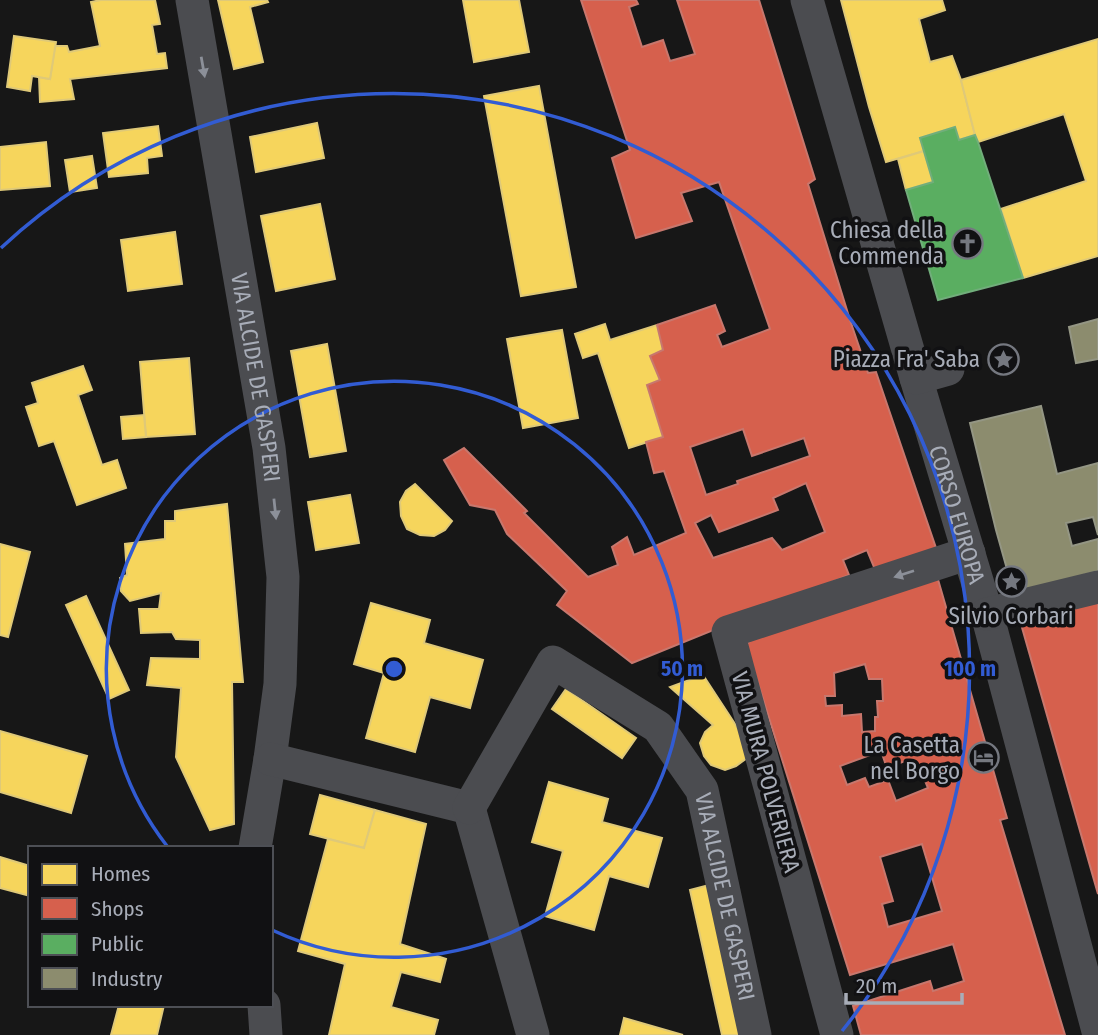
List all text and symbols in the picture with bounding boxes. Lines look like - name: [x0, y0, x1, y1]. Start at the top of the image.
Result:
- one-way arrow: [198, 56, 209, 78]
- place label: Chiesa della Commenda: [830, 216, 944, 270]
- church icon: Chiesa della Commenda: [950, 226, 984, 260]
- street label: VIA ALCIDE DE GASPERI: [225, 271, 287, 484]
- place icon: Piazza Fra' Saba: [986, 342, 1020, 376]
- place label: Piazza Fra' Saba: [833, 345, 980, 373]
- street label: CORSO EUROPA: [923, 442, 991, 587]
- one-way arrow: [270, 499, 281, 521]
- place icon: Silvio Corbari: [994, 565, 1028, 599]
- one-way arrow: [893, 569, 914, 580]
- place label: Silvio Corbari: [948, 602, 1074, 630]
- text: 50 m: [661, 656, 703, 682]
- text: 100 m: [944, 656, 996, 682]
- centre of rings: [382, 657, 406, 681]
- street label: VIA MURA POLVERIERA: [726, 669, 806, 875]
- place label: La Casetta nel Borgo: [863, 731, 960, 785]
- hotel icon: La Casetta nel Borgo: [966, 741, 1000, 775]
- street label: VIA ALCIDE DE GASPERI: [689, 790, 761, 1003]
- legend: [28, 846, 273, 1007]
- text: Homes: [91, 861, 150, 887]
- text: Shops: [91, 896, 144, 922]
- text: Public: [91, 931, 143, 957]
- scale bar: [846, 962, 962, 1006]
- text: Industry: [91, 966, 163, 992]
- text: 20 m: [856, 973, 897, 999]

